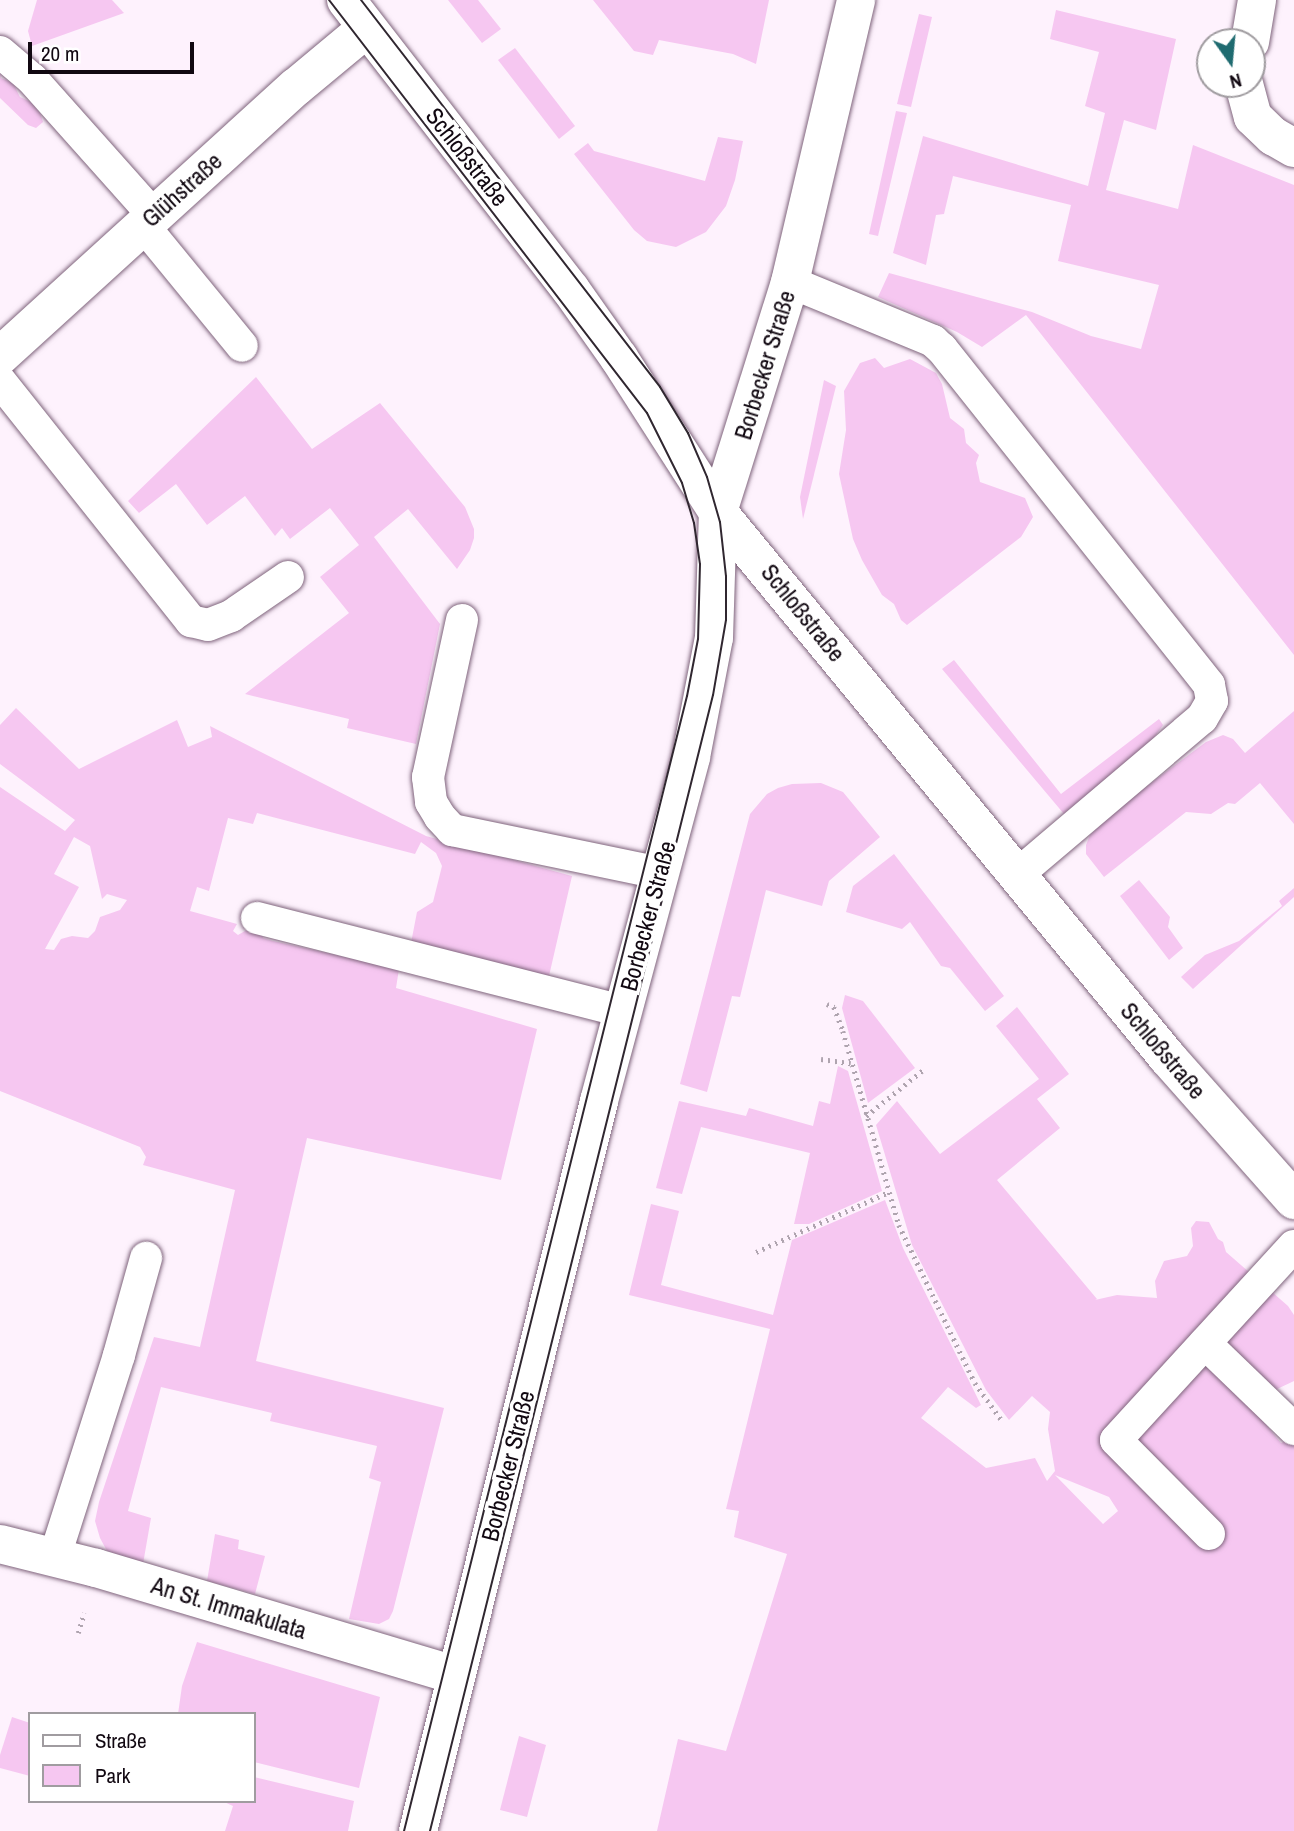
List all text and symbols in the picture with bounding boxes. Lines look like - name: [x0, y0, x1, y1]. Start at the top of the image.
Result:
- scale bar: [32, 28, 198, 72]
- north arrow: [1196, 28, 1266, 98]
- text: 20 m: [41, 39, 79, 68]
- text: N: [1227, 67, 1245, 95]
- street label: Schloßstraße: [420, 102, 514, 212]
- street label: Glühstraße: [136, 147, 228, 233]
- street label: Borbecker Straße: [729, 287, 801, 443]
- street label: Schloßstraße: [755, 558, 851, 668]
- street label: Borbecker Straße: [614, 838, 682, 994]
- street label: Schloßstraße: [1114, 997, 1212, 1105]
- street label: Borbecker Straße: [475, 1388, 541, 1544]
- street label: An St. Immakulata: [148, 1571, 310, 1645]
- legend: [28, 1712, 256, 1803]
- text: Straße: [95, 1726, 147, 1755]
- text: Park: [95, 1761, 130, 1790]

